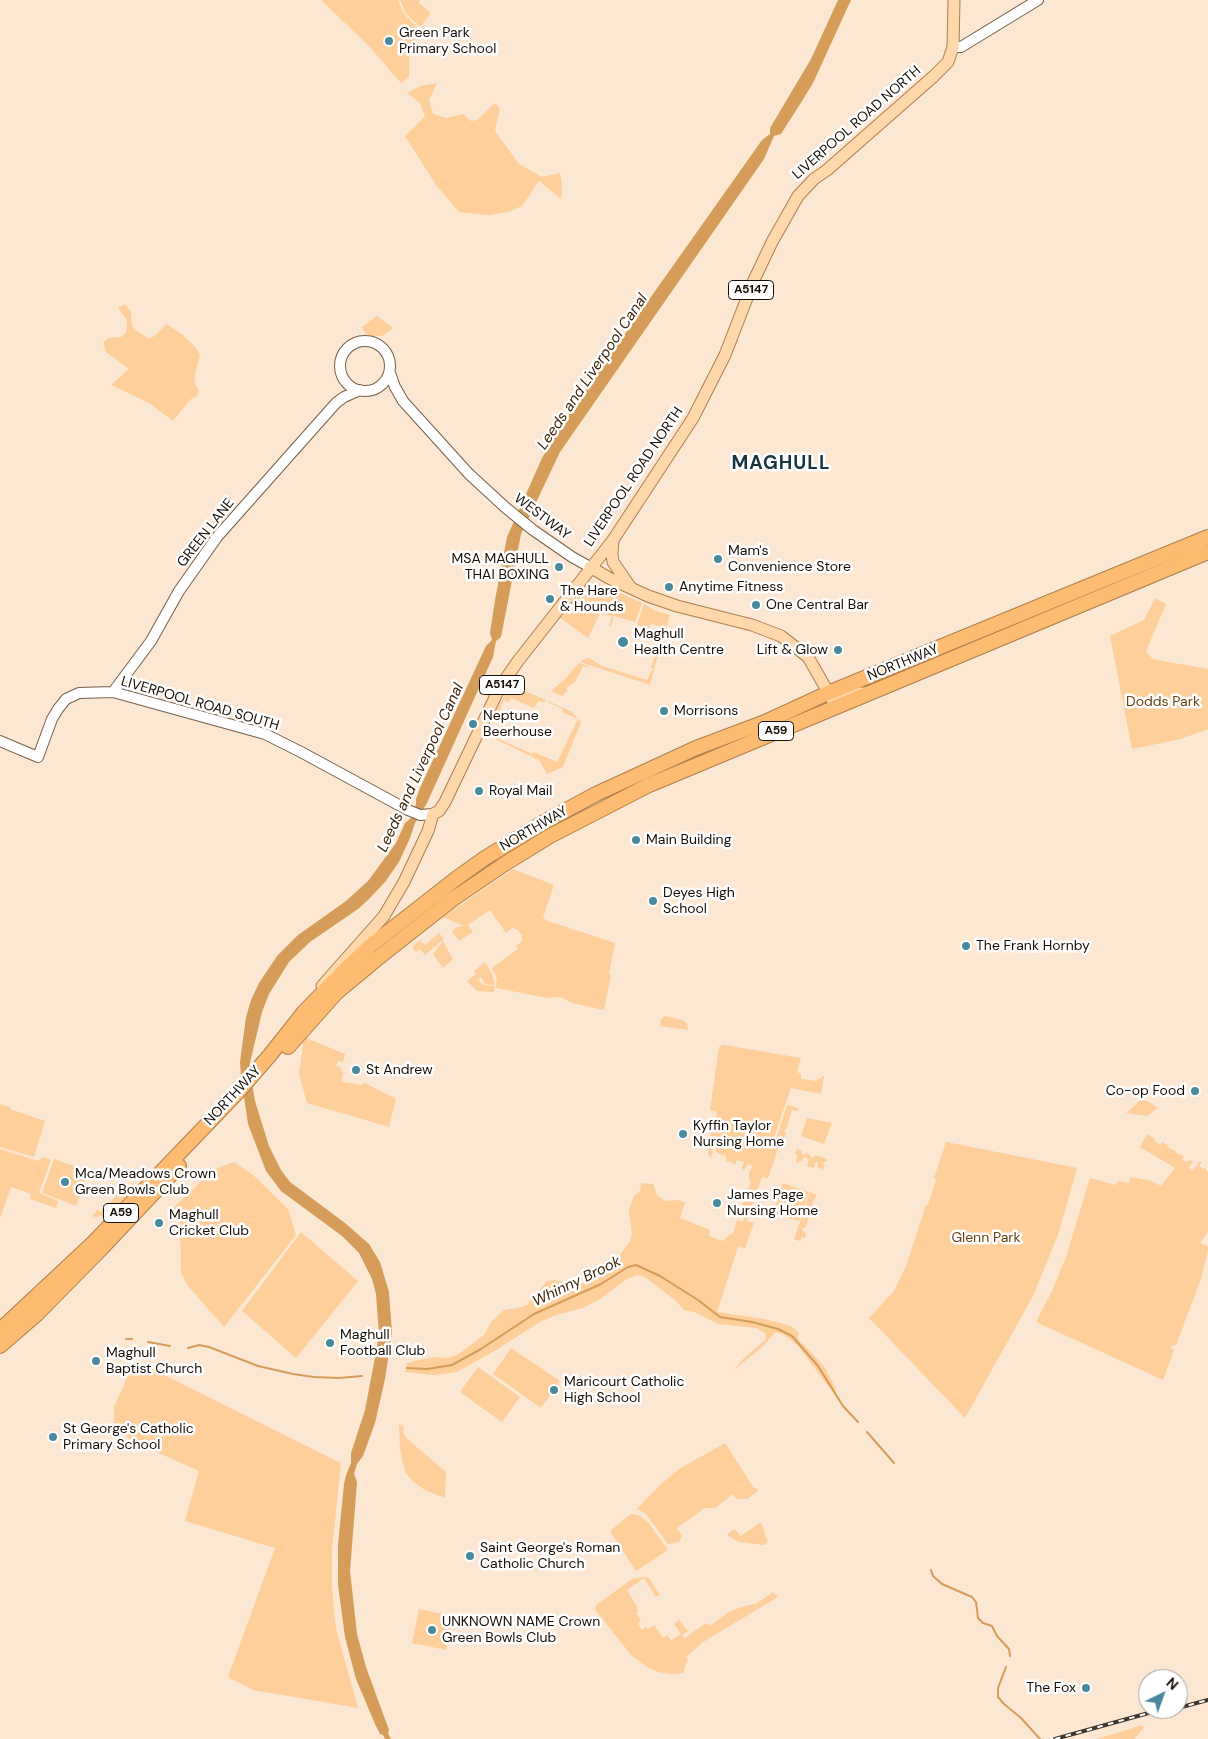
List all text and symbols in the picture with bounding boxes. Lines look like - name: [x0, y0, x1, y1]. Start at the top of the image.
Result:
- place label: Green Park Primary School: [399, 25, 496, 58]
- marker: Green Park Primary School: [383, 35, 395, 47]
- street label: LIVERPOOL ROAD NORTH: [789, 63, 925, 183]
- road number: A5147: [728, 280, 774, 300]
- water label: Leeds and Liverpool Canal: [534, 291, 652, 453]
- street label: LIVERPOOL ROAD NORTH: [581, 404, 687, 550]
- district label: MAGHULL: [731, 453, 831, 475]
- street label: WESTWAY: [511, 490, 573, 544]
- street label: GREEN LANE: [174, 495, 238, 571]
- place label: Mam's Convenience Store: [728, 543, 851, 576]
- place label: MSA MAGHULL THAI BOXING: [452, 551, 549, 584]
- marker: Mam's Convenience Store: [712, 553, 724, 565]
- marker: MSA MAGHULL THAI BOXING: [553, 561, 565, 573]
- place label: Anytime Fitness: [679, 579, 783, 595]
- marker: Anytime Fitness: [663, 581, 675, 593]
- place label: The Hare & Hounds: [560, 583, 624, 616]
- marker: The Hare & Hounds: [544, 593, 556, 605]
- place label: One Central Bar: [766, 597, 869, 613]
- marker: One Central Bar: [750, 599, 762, 611]
- place label: Maghull Health Centre: [634, 626, 724, 658]
- marker: Maghull Health Centre: [616, 635, 630, 649]
- street label: NORTHWAY: [865, 641, 941, 685]
- place label: Lift & Glow: [757, 642, 828, 658]
- marker: Lift & Glow: [832, 644, 844, 656]
- street label: LIVERPOOL ROAD SOUTH: [119, 673, 281, 735]
- road number: A5147: [480, 676, 524, 694]
- water label: Leeds and Liverpool Canal: [374, 681, 468, 855]
- park label: Dodds Park: [1126, 694, 1200, 710]
- place label: Morrisons: [674, 703, 738, 719]
- marker: Morrisons: [658, 705, 670, 717]
- place label: Neptune Beerhouse: [483, 708, 552, 740]
- marker: Neptune Beerhouse: [467, 718, 479, 730]
- road number: A59: [758, 721, 794, 740]
- place label: Royal Mail: [489, 783, 552, 799]
- marker: Royal Mail: [473, 785, 485, 797]
- street label: NORTHWAY: [497, 803, 571, 855]
- place label: Main Building: [646, 832, 731, 848]
- marker: Main Building: [630, 834, 642, 846]
- place label: Deyes High School: [663, 885, 735, 918]
- marker: Deyes High School: [647, 895, 659, 907]
- place label: The Frank Hornby: [976, 938, 1090, 954]
- marker: The Frank Hornby: [960, 940, 972, 952]
- place label: St Andrew: [366, 1062, 433, 1078]
- street label: NORTHWAY: [201, 1063, 265, 1129]
- marker: St Andrew: [350, 1064, 362, 1076]
- place label: Co-op Food: [1106, 1083, 1185, 1099]
- marker: Co-op Food: [1189, 1085, 1201, 1097]
- place label: Kyffin Taylor Nursing Home: [693, 1118, 784, 1150]
- marker: Kyffin Taylor Nursing Home: [677, 1128, 689, 1140]
- place label: Mca/Meadows Crown Green Bowls Club: [75, 1166, 216, 1198]
- marker: Mca/Meadows Crown Green Bowls Club: [59, 1176, 71, 1188]
- place label: James Page Nursing Home: [727, 1187, 818, 1220]
- marker: James Page Nursing Home: [711, 1197, 723, 1209]
- road number: A59: [104, 1204, 138, 1222]
- place label: Maghull Cricket Club: [169, 1207, 249, 1240]
- marker: Maghull Cricket Club: [153, 1217, 165, 1229]
- park label: Glenn Park: [951, 1230, 1021, 1246]
- water label: Whinny Brook: [530, 1253, 624, 1311]
- place label: Maghull Football Club: [340, 1327, 425, 1360]
- marker: Maghull Football Club: [324, 1337, 336, 1349]
- place label: Maghull Baptist Church: [106, 1345, 202, 1378]
- marker: Maghull Baptist Church: [90, 1355, 102, 1367]
- place label: Maricourt Catholic High School: [564, 1374, 684, 1406]
- marker: Maricourt Catholic High School: [548, 1384, 560, 1396]
- place label: St George's Catholic Primary School: [63, 1421, 194, 1454]
- marker: St George's Catholic Primary School: [47, 1431, 59, 1443]
- place label: Saint George's Roman Catholic Church: [480, 1540, 620, 1572]
- marker: Saint George's Roman Catholic Church: [464, 1550, 476, 1562]
- place label: UNKNOWN NAME Crown Green Bowls Club: [442, 1614, 600, 1646]
- marker: UNKNOWN NAME Crown Green Bowls Club: [426, 1624, 438, 1636]
- north arrow: [1138, 1669, 1188, 1719]
- text: N: [1163, 1673, 1182, 1694]
- place label: The Fox: [1026, 1680, 1076, 1696]
- marker: The Fox: [1080, 1682, 1092, 1694]

